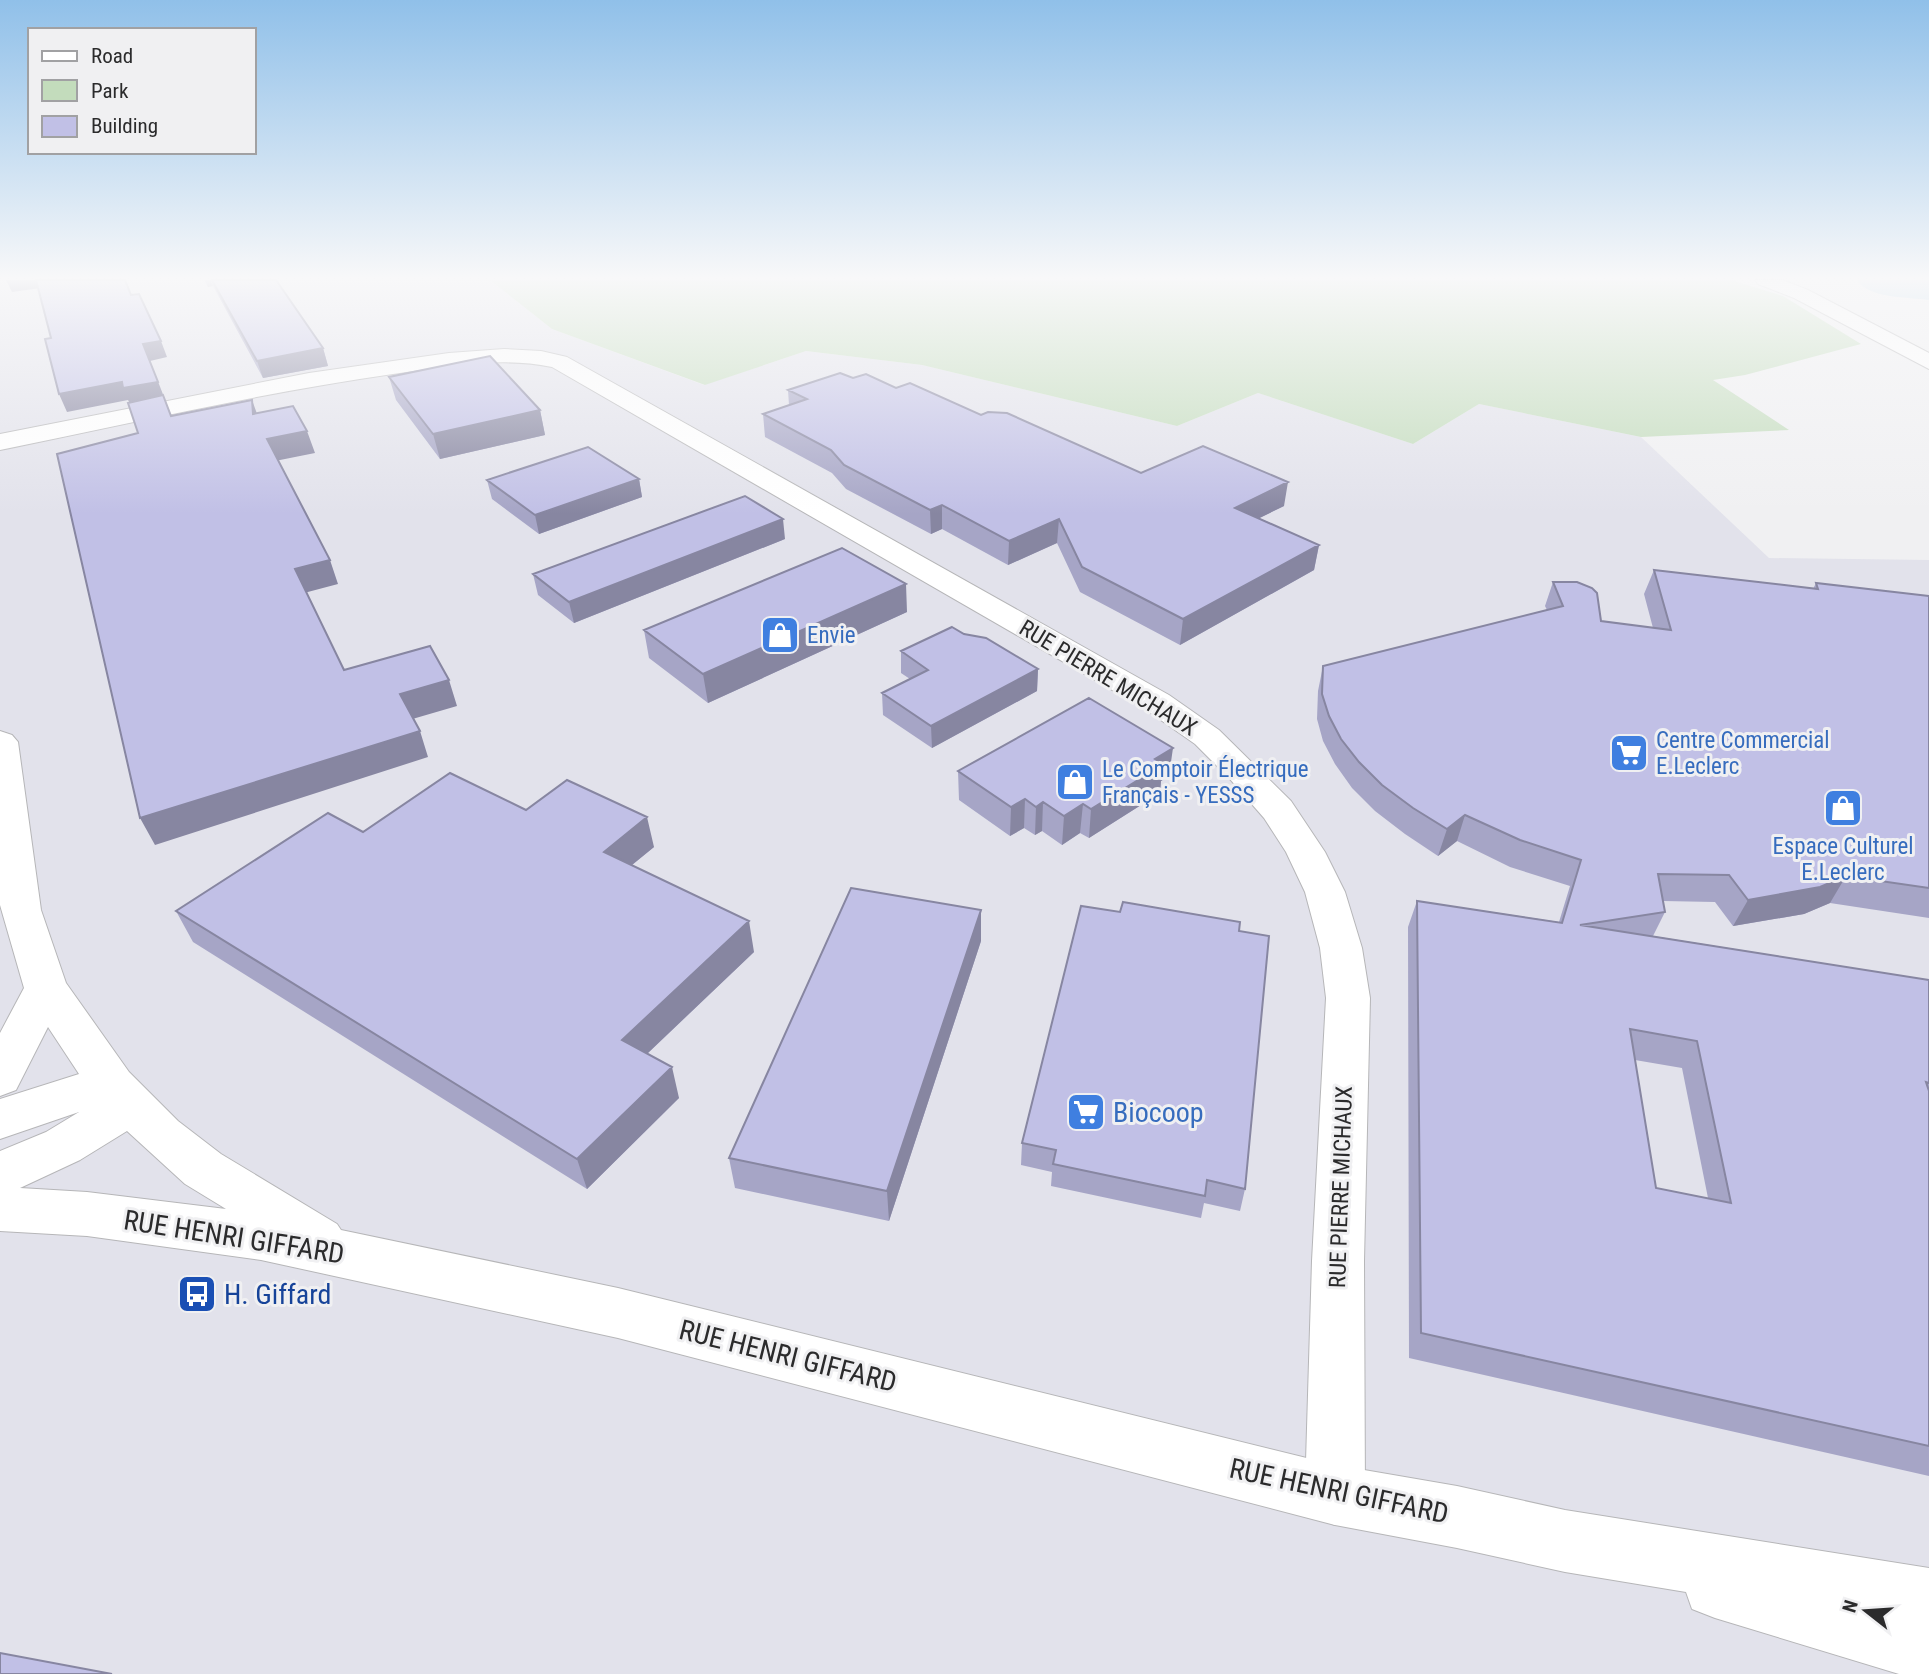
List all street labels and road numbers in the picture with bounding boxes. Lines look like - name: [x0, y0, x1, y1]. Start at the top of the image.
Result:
- street label: RUE PIERRE MICHAUX: [1014, 614, 1202, 742]
- street label: RUE PIERRE MICHAUX: [1324, 1085, 1358, 1289]
- street label: RUE HENRI GIFFARD: [121, 1203, 347, 1271]
- street label: RUE HENRI GIFFARD: [676, 1313, 900, 1399]
- street label: RUE HENRI GIFFARD: [1227, 1452, 1451, 1530]

